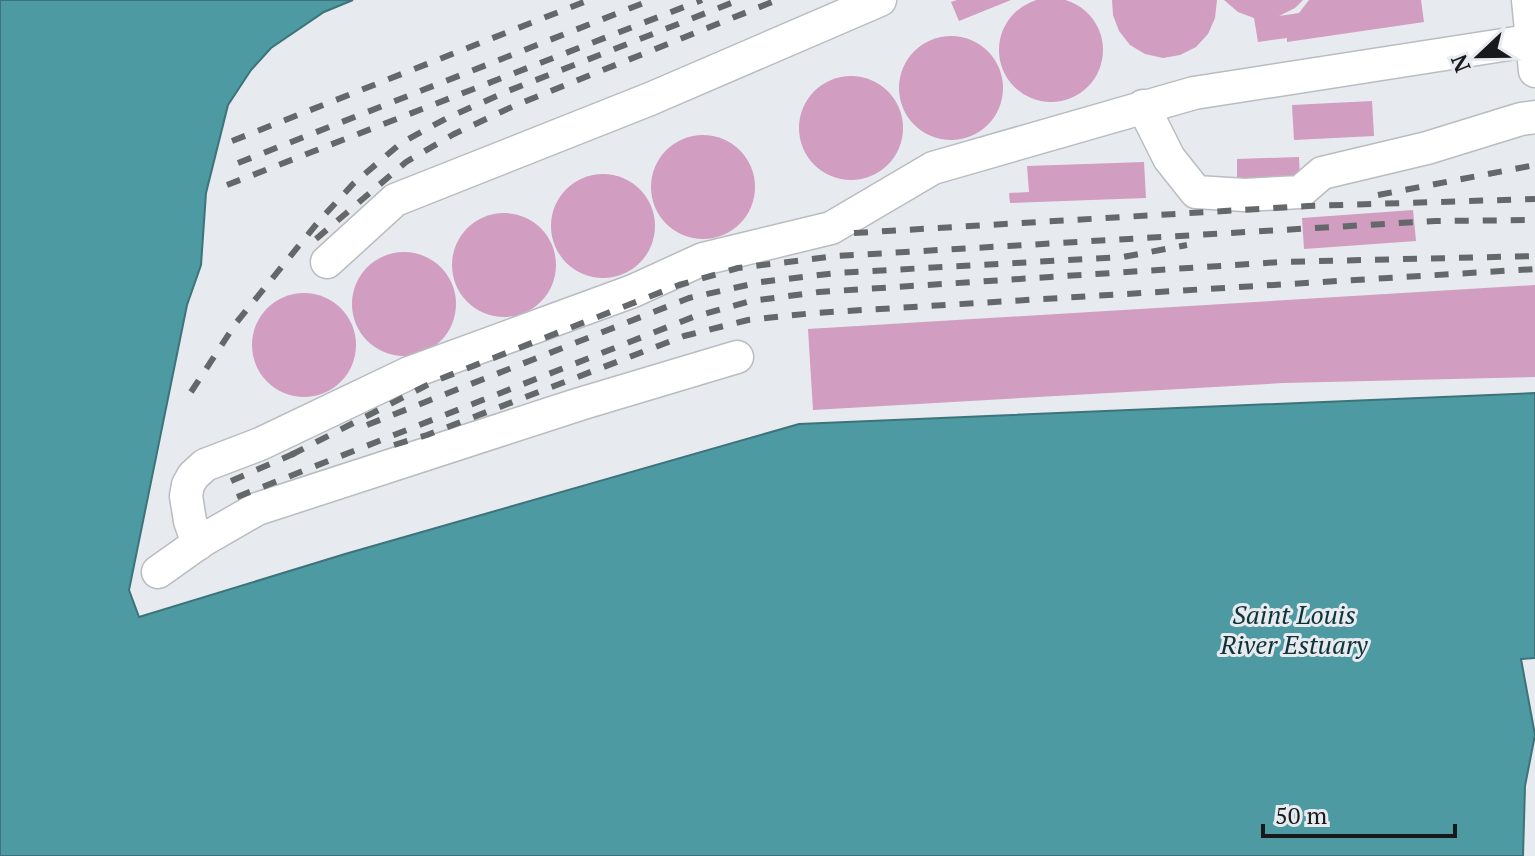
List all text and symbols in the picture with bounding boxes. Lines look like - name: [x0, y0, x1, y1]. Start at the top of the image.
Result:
- north arrow: [1439, 16, 1519, 96]
- text: N: [1443, 50, 1477, 77]
- water label: Saint Louis River Estuary: [1219, 597, 1369, 661]
- scale bar: [1263, 788, 1455, 838]
- text: 50 m: [1275, 799, 1327, 831]

